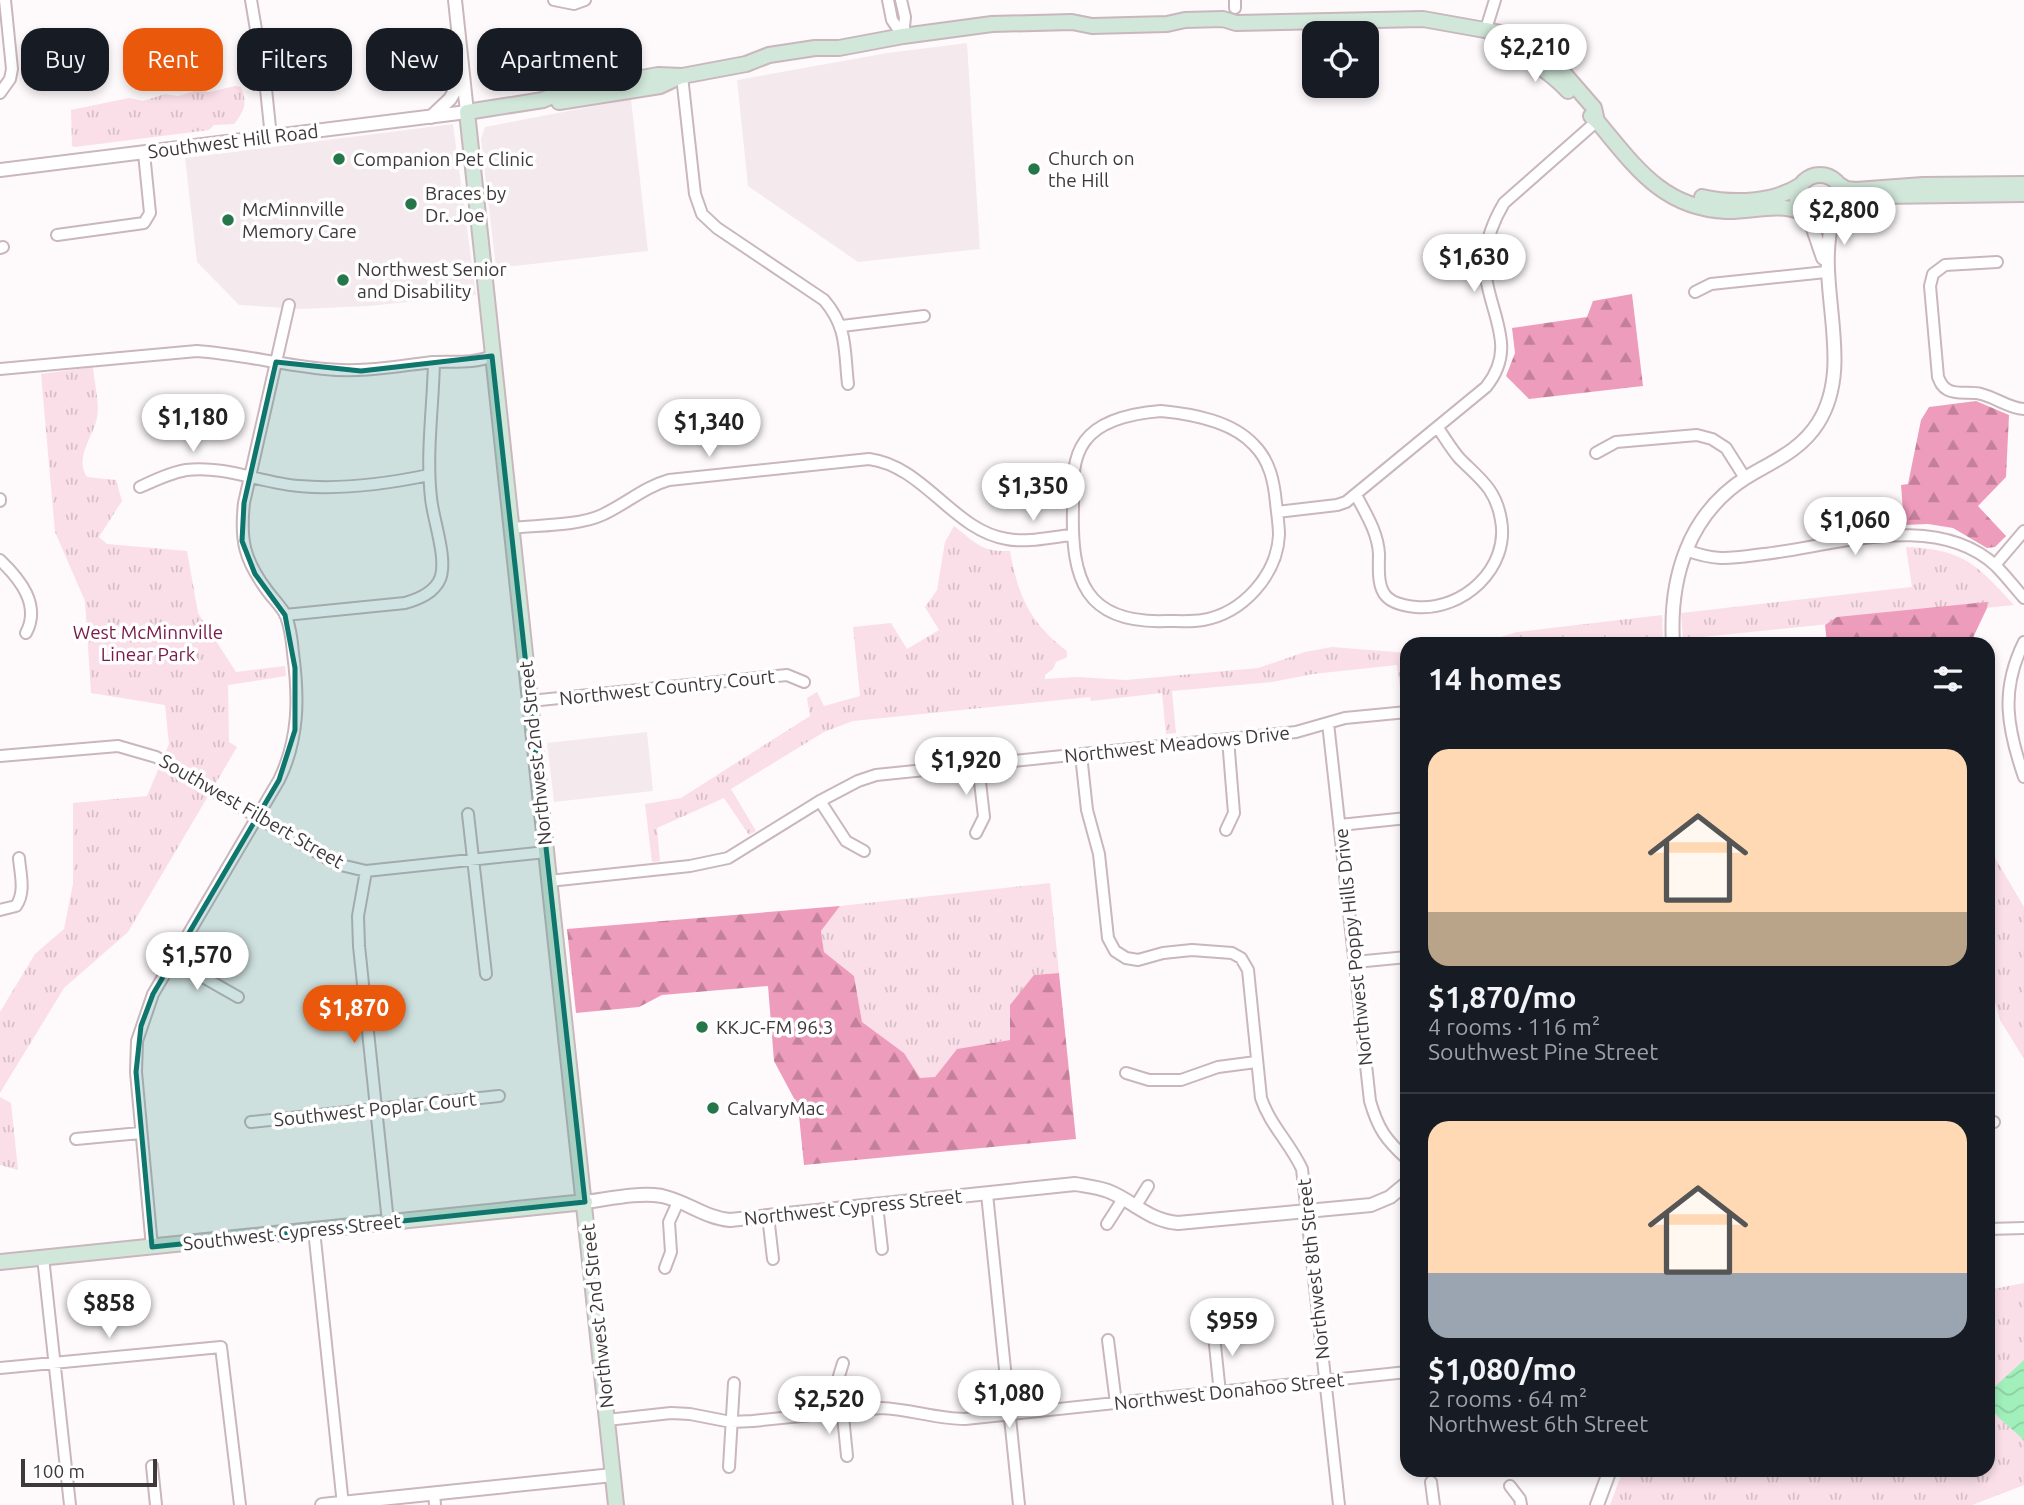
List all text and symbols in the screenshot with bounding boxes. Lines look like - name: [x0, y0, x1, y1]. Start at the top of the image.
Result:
- map controls: [1302, 21, 1379, 98]
- button: locate: [1302, 21, 1379, 98]
- pin: $2,210: [1478, 24, 1592, 84]
- chip: Buy: [21, 28, 109, 91]
- chip: Rent: [123, 28, 223, 91]
- chip: Filters: [237, 28, 352, 91]
- chip: New: [366, 28, 463, 91]
- chip: Apartment: [477, 28, 642, 91]
- text: $2,210: [1500, 34, 1570, 59]
- street label: Southwest Hill Road: [147, 120, 319, 162]
- place label: Church on the Hill: [1048, 147, 1135, 191]
- place label: Companion Pet Clinic: [353, 148, 534, 170]
- marker: Companion Pet Clinic: [331, 151, 347, 167]
- marker: Church on the Hill: [1026, 161, 1042, 177]
- place label: Braces by Dr. Joe: [425, 182, 506, 226]
- pin: $2,800: [1787, 188, 1901, 247]
- marker: Braces by Dr. Joe: [403, 196, 419, 212]
- text: $2,800: [1809, 197, 1879, 222]
- place label: McMinnville Memory Care: [242, 198, 357, 242]
- marker: McMinnville Memory Care: [220, 212, 236, 228]
- pin: $1,630: [1417, 234, 1531, 294]
- text: $1,630: [1439, 244, 1509, 269]
- place label: Northwest Senior and Disability: [357, 258, 507, 302]
- marker: Northwest Senior and Disability: [335, 272, 351, 288]
- pin: $1,180: [136, 394, 250, 454]
- pin: $1,340: [652, 400, 766, 459]
- text: $1,180: [158, 404, 228, 429]
- text: $1,340: [674, 409, 744, 434]
- pin: $1,350: [976, 463, 1090, 523]
- text: $1,350: [998, 473, 1068, 498]
- pin: $1,060: [1798, 498, 1912, 557]
- text: $1,060: [1820, 507, 1890, 532]
- park label: West McMinnville Linear Park: [73, 621, 223, 665]
- street label: Northwest 2nd Street: [514, 659, 556, 846]
- icon: filters: [1929, 660, 1967, 698]
- text: 14 homes: [1428, 662, 1562, 696]
- street label: Northwest Country Court: [558, 665, 776, 709]
- street label: Northwest Meadows Drive: [1063, 721, 1291, 767]
- pin: $1,920: [909, 738, 1023, 797]
- text: $1,920: [931, 747, 1001, 772]
- street label: Southwest Filbert Street: [156, 749, 348, 873]
- icon: home: [1635, 795, 1761, 921]
- street label: Northwest Poppy Hills Drive: [1330, 827, 1376, 1067]
- pin: $1,570: [140, 932, 254, 992]
- text: $1,570: [162, 942, 232, 967]
- text: $1,870/mo: [1428, 980, 1577, 1014]
- pin: $1,870: [297, 986, 411, 1045]
- text: $1,870: [319, 995, 389, 1020]
- text: 4 rooms · 116 m²: [1428, 1014, 1600, 1039]
- place label: KKJC-FM 96.3: [716, 1016, 833, 1038]
- marker: KKJC-FM 96.3: [694, 1019, 710, 1035]
- text: Southwest Pine Street: [1428, 1039, 1658, 1064]
- street label: Southwest Poplar Court: [273, 1087, 478, 1131]
- place label: CalvaryMac: [727, 1097, 824, 1119]
- marker: CalvaryMac: [705, 1100, 721, 1116]
- icon: home: [1635, 1167, 1761, 1293]
- street label: Northwest 8th Street: [1292, 1177, 1333, 1361]
- street label: Northwest Cypress Street: [743, 1185, 964, 1229]
- street label: Southwest Cypress Street: [182, 1210, 403, 1254]
- street label: Northwest 2nd Street: [576, 1222, 618, 1409]
- pin: $858: [68, 1280, 150, 1340]
- text: $858: [83, 1290, 135, 1315]
- pin: $959: [1191, 1298, 1273, 1358]
- text: $959: [1206, 1308, 1258, 1333]
- text: $1,080/mo: [1428, 1352, 1577, 1386]
- street label: Northwest Donahoo Street: [1113, 1368, 1346, 1414]
- pin: $1,080: [952, 1370, 1066, 1430]
- pin: $2,520: [772, 1376, 886, 1436]
- text: $1,080: [974, 1380, 1044, 1405]
- text: $2,520: [794, 1386, 864, 1411]
- text: 2 rooms · 64 m²: [1428, 1386, 1587, 1411]
- text: Northwest 6th Street: [1428, 1411, 1648, 1436]
- scale bar: [21, 1456, 158, 1488]
- text: 100 m: [32, 1460, 85, 1482]

